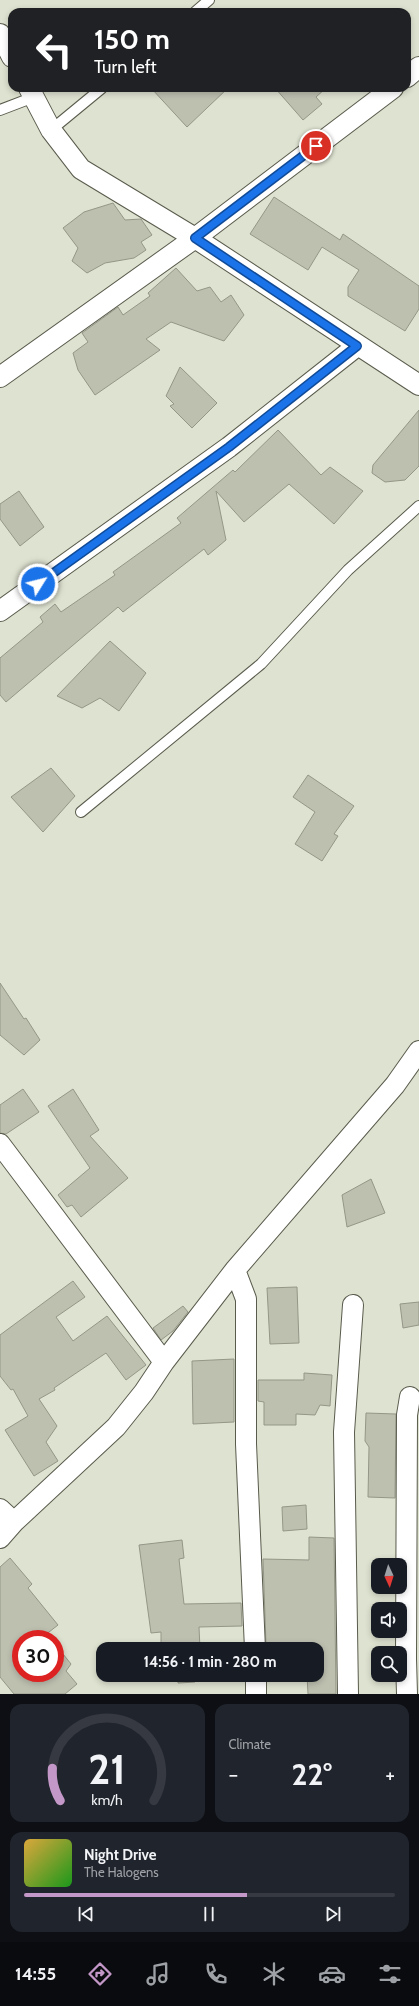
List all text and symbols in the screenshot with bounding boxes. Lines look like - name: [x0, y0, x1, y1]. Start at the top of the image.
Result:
- text: 150 m: [94, 22, 170, 56]
- icon: left: [28, 24, 80, 76]
- text: Turn left: [94, 56, 157, 78]
- pin: [299, 129, 333, 163]
- icon: arrive: [305, 135, 327, 157]
- position arrow: [17, 563, 59, 605]
- north arrow: [371, 1558, 407, 1594]
- map controls: [371, 1558, 407, 1682]
- button: sound: [371, 1602, 407, 1638]
- speed limit sign: 30: [12, 1630, 64, 1682]
- button: search: [371, 1646, 407, 1682]
- text: 14:56 · 1 min · 280 m: [144, 1653, 276, 1671]
- text: Climate: [229, 1736, 271, 1752]
- text: 21: [89, 1744, 126, 1794]
- text: 22°: [292, 1756, 332, 1793]
- text: −: [229, 1761, 238, 1788]
- text: +: [385, 1761, 395, 1788]
- text: km/h: [92, 1791, 123, 1809]
- text: Night Drive: [84, 1846, 157, 1864]
- text: The Halogens: [84, 1864, 159, 1880]
- icon: previous: [75, 1903, 97, 1925]
- icon: pause: [198, 1903, 220, 1925]
- icon: next: [322, 1903, 344, 1925]
- icon: directions: [86, 1960, 114, 1988]
- icon: music: [144, 1960, 172, 1988]
- icon: phone: [202, 1960, 230, 1988]
- icon: climate: [260, 1960, 288, 1988]
- icon: car: [318, 1960, 346, 1988]
- icon: filters: [376, 1960, 404, 1988]
- text: 14:55: [15, 1963, 56, 1985]

